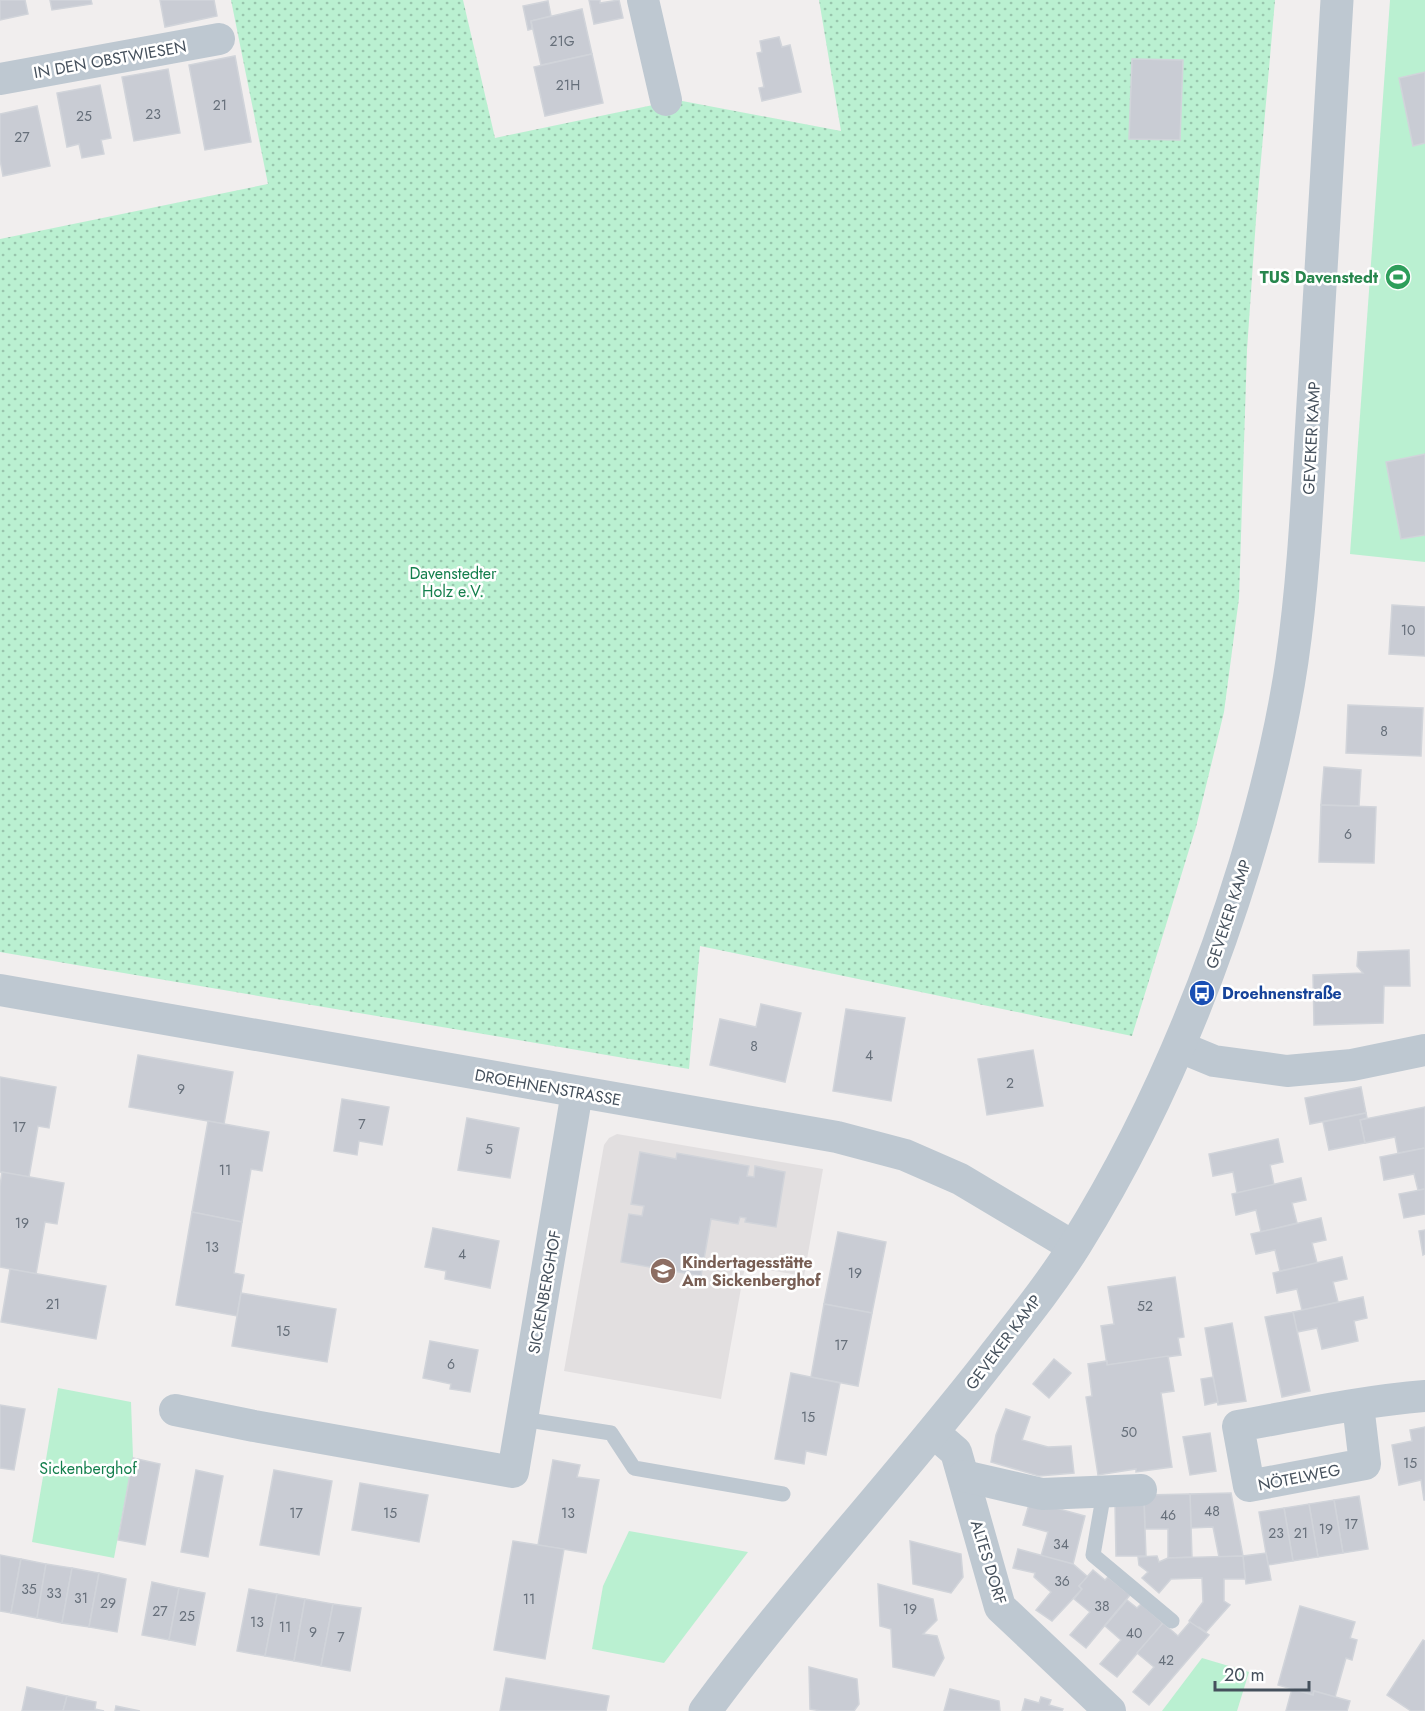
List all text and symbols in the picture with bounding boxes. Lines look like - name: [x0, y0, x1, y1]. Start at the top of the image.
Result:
- house number: 21G: [549, 31, 575, 51]
- street label: IN DEN OBSTWIESEN: [32, 35, 188, 84]
- house number: 21H: [556, 75, 580, 95]
- house number: 21: [213, 95, 227, 115]
- house number: 23: [145, 104, 161, 124]
- house number: 25: [76, 106, 92, 126]
- house number: 27: [14, 127, 30, 147]
- sports icon: TUS Davenstedt: [1383, 262, 1413, 292]
- place label: TUS Davenstedt: [1260, 266, 1379, 289]
- street label: GEVEKER KAMP: [1297, 381, 1326, 495]
- park label: Davenstedter Holz e.V.: [409, 562, 497, 603]
- house number: 10: [1401, 620, 1415, 640]
- house number: 8: [1380, 721, 1388, 741]
- house number: 6: [1344, 824, 1352, 844]
- street label: GEVEKER KAMP: [1200, 856, 1257, 972]
- bus stop icon: Droehnenstraße: [1187, 978, 1217, 1008]
- place label: Droehnenstraße: [1222, 982, 1342, 1005]
- house number: 8: [750, 1036, 758, 1056]
- house number: 4: [865, 1045, 873, 1065]
- street label: DROEHNENSTRASSE: [473, 1063, 623, 1112]
- house number: 2: [1006, 1073, 1014, 1093]
- house number: 9: [177, 1079, 185, 1099]
- house number: 7: [358, 1114, 366, 1134]
- house number: 17: [12, 1117, 26, 1137]
- house number: 5: [485, 1139, 493, 1159]
- house number: 11: [219, 1160, 231, 1180]
- house number: 19: [15, 1213, 29, 1233]
- street label: SICKENBERGHOF: [522, 1229, 567, 1356]
- house number: 13: [205, 1237, 219, 1257]
- house number: 4: [458, 1244, 466, 1264]
- place label: Kindertagesstätte Am Sickenberghof: [681, 1251, 822, 1292]
- school or university icon: Kindertagesstätte Am Sickenberghof: [648, 1256, 678, 1286]
- house number: 19: [848, 1263, 862, 1283]
- street label: GEVEKER KAMP: [960, 1290, 1047, 1395]
- house number: 21: [46, 1294, 60, 1314]
- house number: 52: [1137, 1296, 1153, 1316]
- house number: 15: [276, 1321, 290, 1341]
- house number: 17: [834, 1335, 848, 1355]
- house number: 6: [447, 1354, 455, 1374]
- house number: 15: [801, 1407, 815, 1427]
- house number: 50: [1121, 1422, 1137, 1442]
- house number: 15: [1403, 1453, 1417, 1473]
- park label: Sickenberghof: [39, 1457, 137, 1480]
- street label: NÖTELWEG: [1256, 1458, 1342, 1497]
- house number: 48: [1204, 1501, 1220, 1521]
- house number: 17: [289, 1503, 303, 1523]
- house number: 15: [383, 1503, 397, 1523]
- house number: 13: [561, 1503, 575, 1523]
- house number: 46: [1160, 1505, 1176, 1525]
- house number: 17: [1344, 1514, 1358, 1534]
- street label: ALTES DORF: [965, 1517, 1012, 1607]
- house number: 19: [1319, 1519, 1333, 1539]
- house number: 23: [1268, 1523, 1284, 1543]
- house number: 21: [1294, 1523, 1308, 1543]
- house number: 34: [1053, 1534, 1069, 1554]
- house number: 36: [1054, 1571, 1070, 1591]
- house number: 35: [21, 1579, 37, 1599]
- house number: 33: [46, 1583, 62, 1603]
- house number: 31: [74, 1588, 88, 1608]
- house number: 11: [523, 1589, 535, 1609]
- house number: 29: [100, 1593, 116, 1613]
- house number: 38: [1094, 1596, 1110, 1616]
- house number: 19: [903, 1599, 917, 1619]
- house number: 27: [152, 1601, 168, 1621]
- house number: 25: [179, 1606, 195, 1626]
- house number: 13: [250, 1612, 264, 1632]
- house number: 11: [279, 1617, 291, 1637]
- house number: 9: [309, 1622, 317, 1642]
- house number: 40: [1126, 1623, 1142, 1643]
- house number: 7: [337, 1627, 345, 1647]
- house number: 42: [1158, 1650, 1174, 1670]
- scale bar: [1215, 1654, 1310, 1692]
- text: 20 m: [1224, 1662, 1264, 1688]

